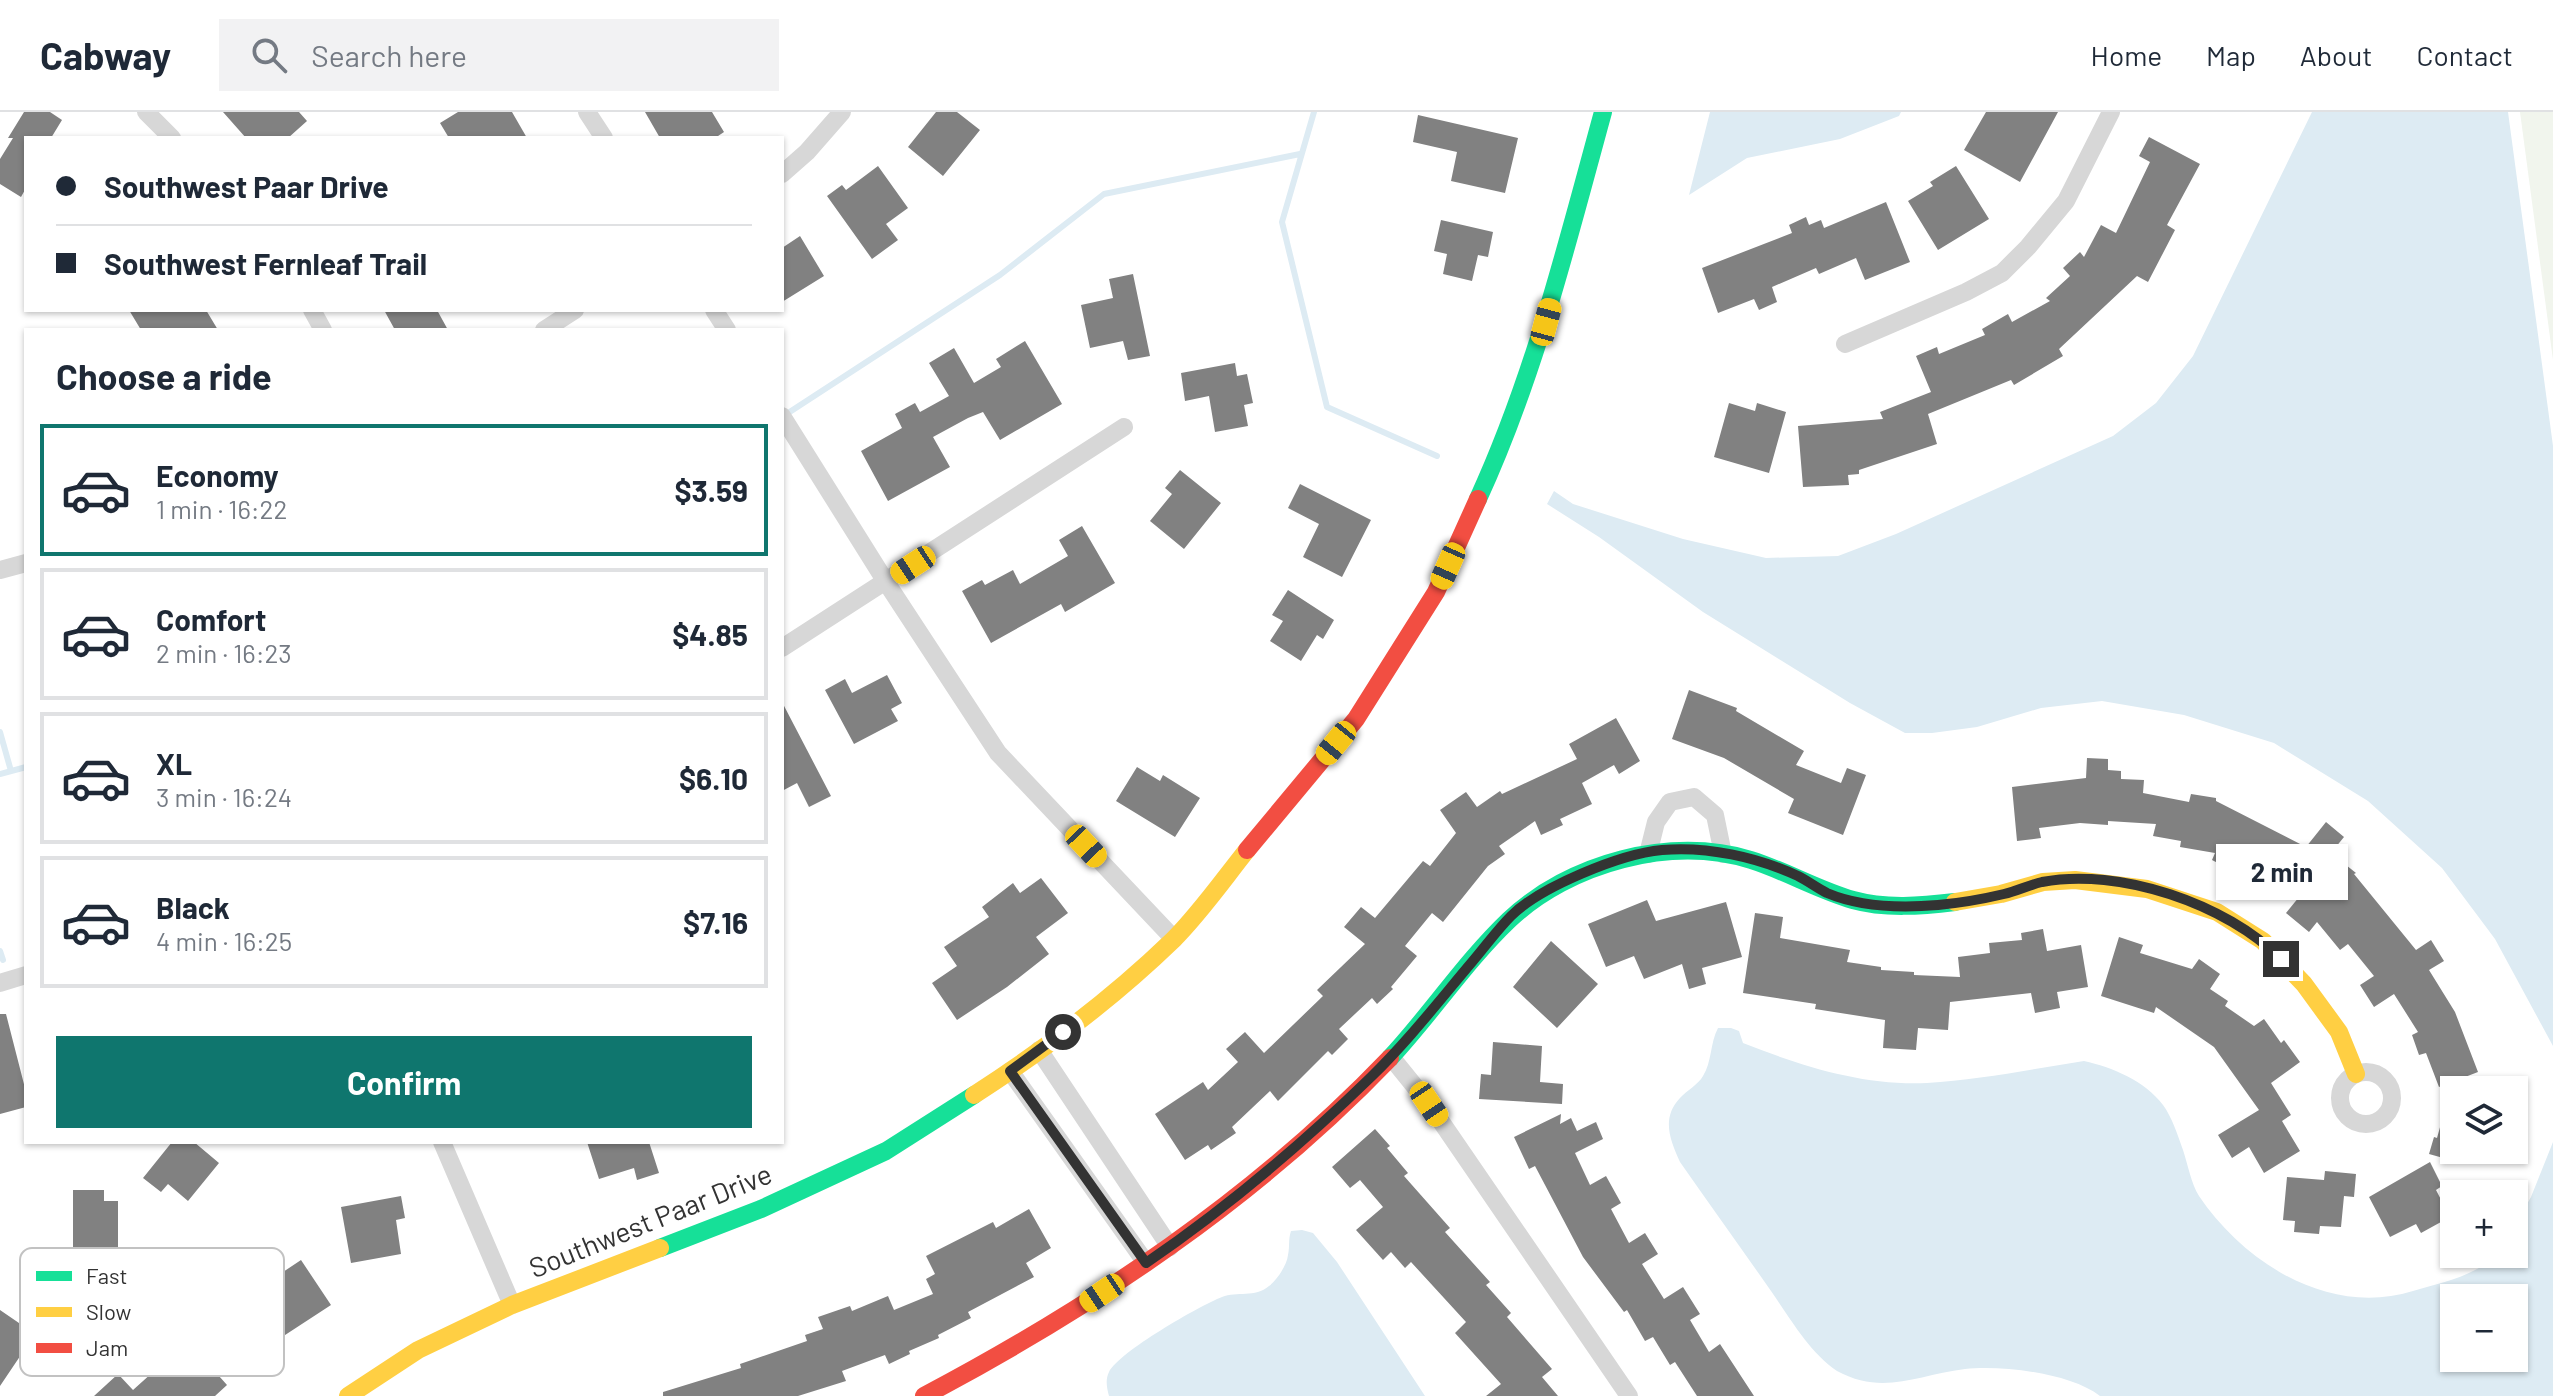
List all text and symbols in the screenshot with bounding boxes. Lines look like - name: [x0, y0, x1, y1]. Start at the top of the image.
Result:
- search box: [219, 19, 779, 91]
- text: Cabway: [40, 32, 171, 78]
- icon: search: [247, 33, 291, 77]
- text: Search here: [311, 37, 467, 73]
- text: Home: [2091, 38, 2162, 72]
- text: Map: [2206, 38, 2256, 72]
- text: About: [2300, 38, 2372, 72]
- text: Contact: [2416, 38, 2513, 72]
- text: Southwest Paar Drive: [104, 168, 389, 204]
- text: Southwest Fernleaf Trail: [104, 245, 427, 281]
- car: [1528, 296, 1564, 348]
- text: Choose a ride: [56, 354, 272, 397]
- icon: car: [60, 454, 132, 526]
- text: Economy: [156, 457, 279, 493]
- text: $3.59: [674, 472, 748, 508]
- text: 1 min · 16:22: [156, 493, 287, 524]
- car: [1427, 539, 1469, 593]
- car: [886, 542, 940, 588]
- icon: car: [60, 598, 132, 670]
- text: Comfort: [156, 601, 266, 637]
- text: $4.85: [672, 616, 748, 652]
- text: 2 min · 16:23: [156, 637, 292, 668]
- car: [1312, 717, 1360, 769]
- icon: car: [60, 742, 132, 814]
- text: XL: [156, 745, 192, 781]
- text: $6.10: [679, 760, 748, 796]
- text: 3 min · 16:24: [156, 781, 292, 812]
- car: [1061, 820, 1111, 872]
- callout: 2 min: [2215, 843, 2347, 899]
- text: 2 min: [2251, 856, 2313, 887]
- icon: car: [60, 886, 132, 958]
- text: Black: [156, 889, 230, 925]
- text: $7.16: [683, 904, 748, 940]
- text: 4 min · 16:25: [156, 925, 292, 956]
- route end: [2263, 941, 2299, 977]
- route start: [1045, 1014, 1081, 1050]
- button: Confirm: [56, 1036, 752, 1128]
- map controls: [2440, 1076, 2528, 1372]
- button: layers: [2440, 1076, 2528, 1164]
- car: [1406, 1077, 1452, 1131]
- street label: Southwest Paar Drive: [524, 1156, 776, 1284]
- button: +: [2440, 1180, 2528, 1268]
- legend: [20, 1248, 284, 1376]
- text: Fast: [86, 1262, 128, 1288]
- car: [1075, 1270, 1129, 1316]
- button: −: [2440, 1284, 2528, 1372]
- text: Slow: [86, 1298, 131, 1324]
- text: Jam: [86, 1334, 128, 1360]

